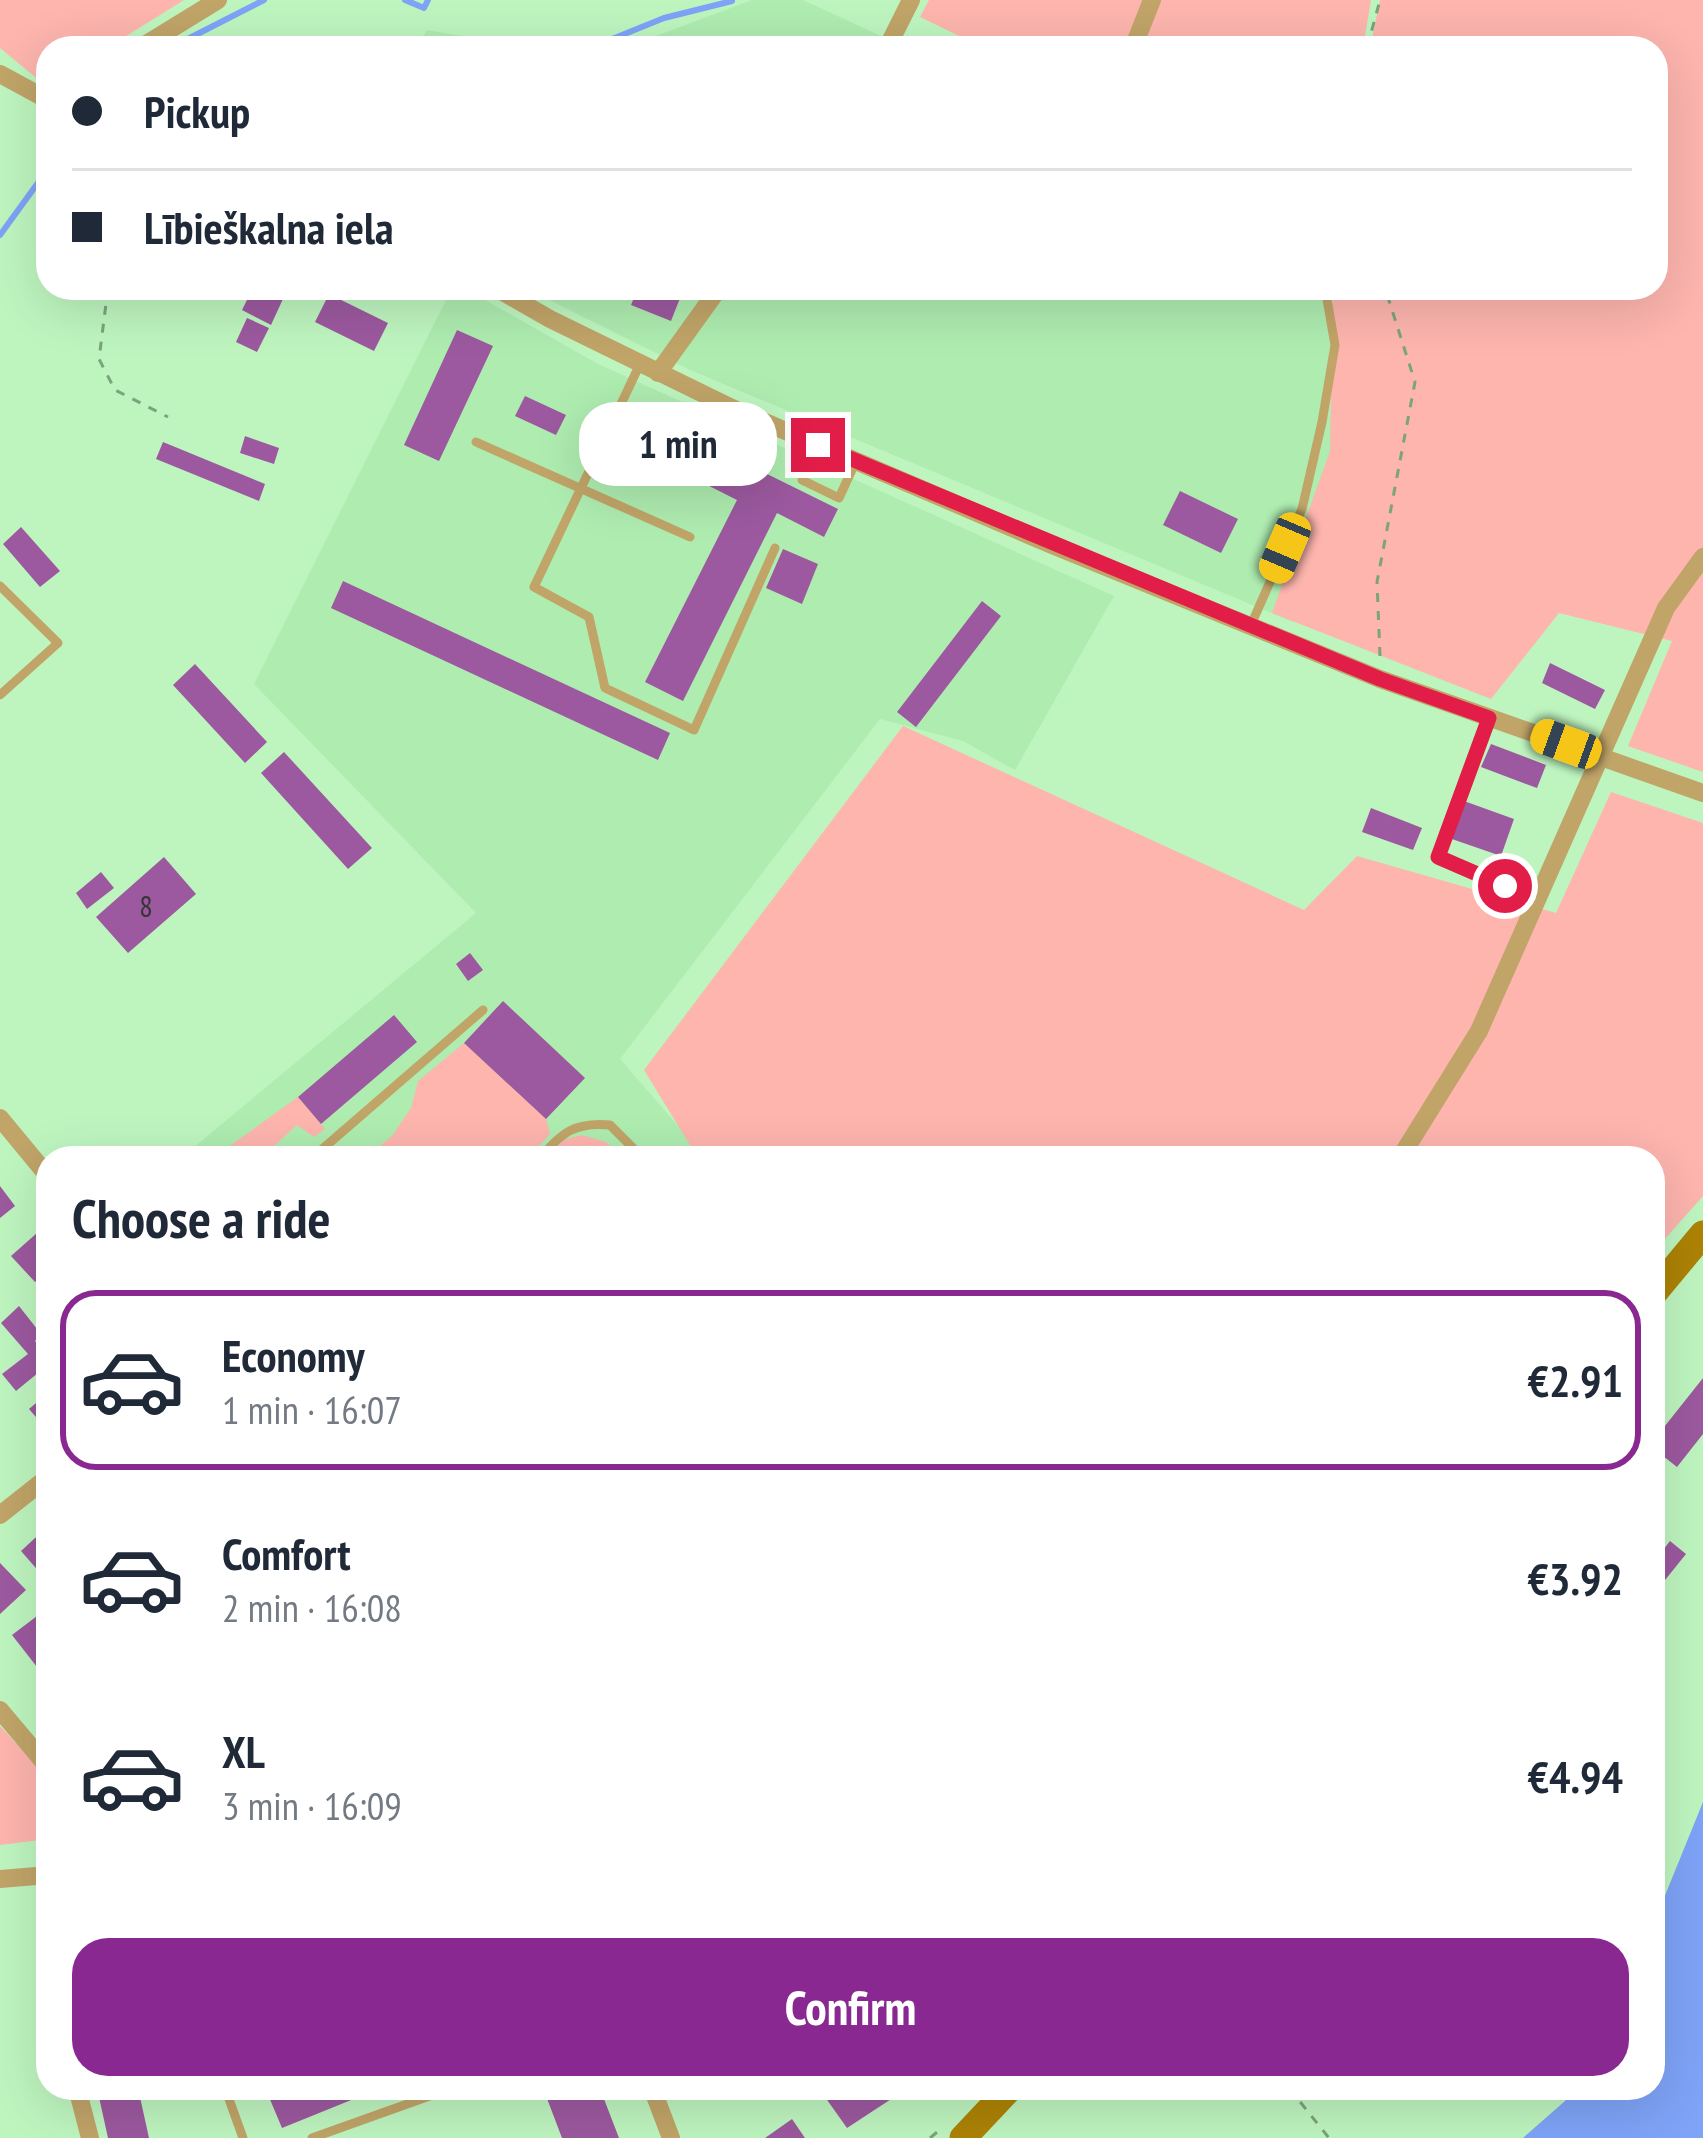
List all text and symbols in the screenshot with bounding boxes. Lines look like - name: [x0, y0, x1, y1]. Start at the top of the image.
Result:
- text: Pickup: [144, 82, 250, 140]
- text: Lībieškalna iela: [144, 198, 394, 256]
- callout: 1 min: [578, 403, 776, 487]
- text: 1 min: [639, 418, 717, 469]
- route end: [791, 418, 845, 472]
- car: [1254, 508, 1316, 588]
- car: [1526, 715, 1606, 773]
- route start: [1478, 859, 1532, 913]
- house number: 8: [139, 886, 153, 925]
- text: Choose a ride: [72, 1183, 331, 1253]
- icon: car: [78, 1326, 186, 1434]
- text: Economy: [222, 1326, 365, 1384]
- text: €2.91: [1527, 1351, 1623, 1409]
- text: 1 min · 16:07: [222, 1384, 402, 1435]
- icon: car: [78, 1524, 186, 1632]
- text: Comfort: [222, 1524, 351, 1582]
- text: €3.92: [1527, 1549, 1623, 1607]
- text: 2 min · 16:08: [222, 1582, 402, 1633]
- icon: car: [78, 1722, 186, 1830]
- text: XL: [222, 1722, 265, 1780]
- text: €4.94: [1527, 1747, 1623, 1805]
- text: 3 min · 16:09: [222, 1780, 402, 1831]
- button: Confirm: [72, 1938, 1629, 2076]

